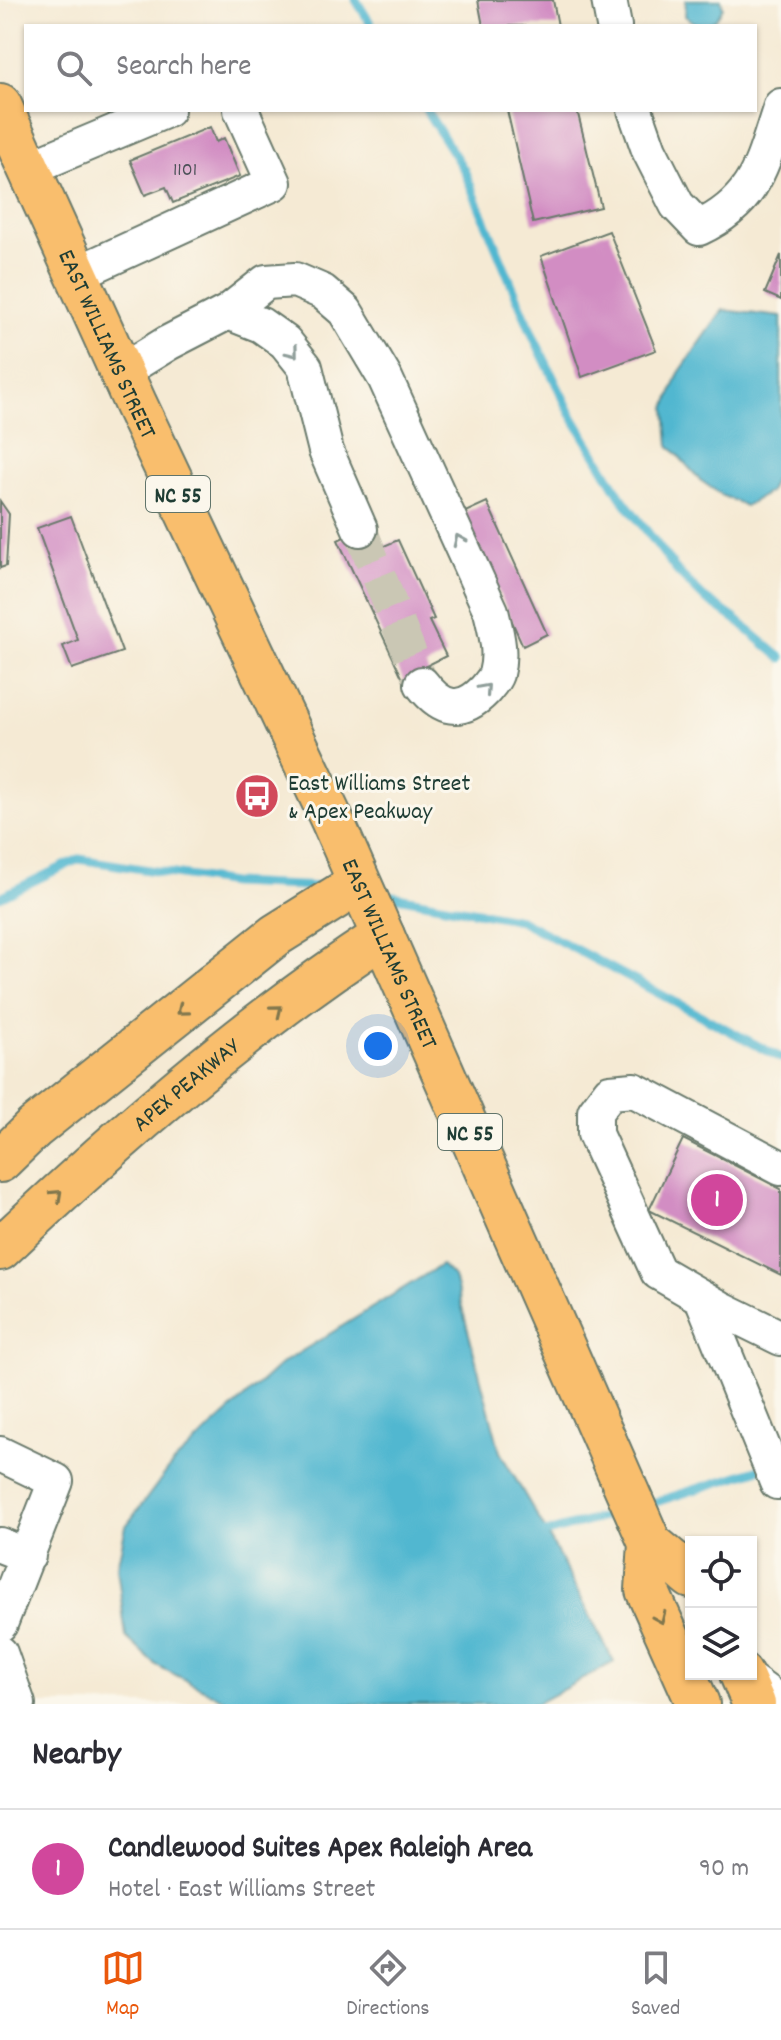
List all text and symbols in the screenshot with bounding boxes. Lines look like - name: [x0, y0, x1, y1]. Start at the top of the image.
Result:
- search box: [24, 24, 757, 112]
- icon: search: [52, 46, 96, 90]
- text: Search here: [116, 47, 252, 90]
- house number: 1101: [173, 157, 197, 185]
- street label: EAST WILLIAMS STREET: [48, 245, 164, 446]
- one-way arrow: [283, 343, 298, 357]
- road number: NC 55: [146, 476, 210, 512]
- one-way arrow: [453, 534, 469, 548]
- one-way arrow: [475, 684, 489, 699]
- place label: East Williams Street & Apex Peakway: [288, 768, 470, 830]
- bus stop icon: East Williams Street & Apex Peakway: [233, 772, 281, 820]
- street label: EAST WILLIAMS STREET: [331, 854, 445, 1055]
- one-way arrow: [176, 1000, 191, 1014]
- one-way arrow: [268, 1006, 283, 1020]
- your location: [358, 1026, 398, 1066]
- street label: APEX PEAKWAY: [126, 1031, 249, 1141]
- road number: NC 55: [438, 1114, 502, 1150]
- pin: 1: [691, 1170, 743, 1230]
- one-way arrow: [48, 1190, 62, 1205]
- map controls: [685, 1536, 757, 1680]
- button: locate: [685, 1536, 757, 1608]
- button: layers: [685, 1608, 757, 1680]
- one-way arrow: [651, 1610, 667, 1625]
- text: Nearby: [32, 1732, 121, 1781]
- text: Candlewood Suites Apex Raleigh Area: [108, 1829, 532, 1872]
- text: 1: [55, 1851, 61, 1888]
- text: 90 m: [699, 1851, 749, 1888]
- text: Hotel · East Williams Street: [108, 1872, 375, 1909]
- tab: Map: [101, 1946, 145, 2025]
- tab: Directions: [346, 1946, 430, 2025]
- tab: Saved: [631, 1946, 680, 2025]

